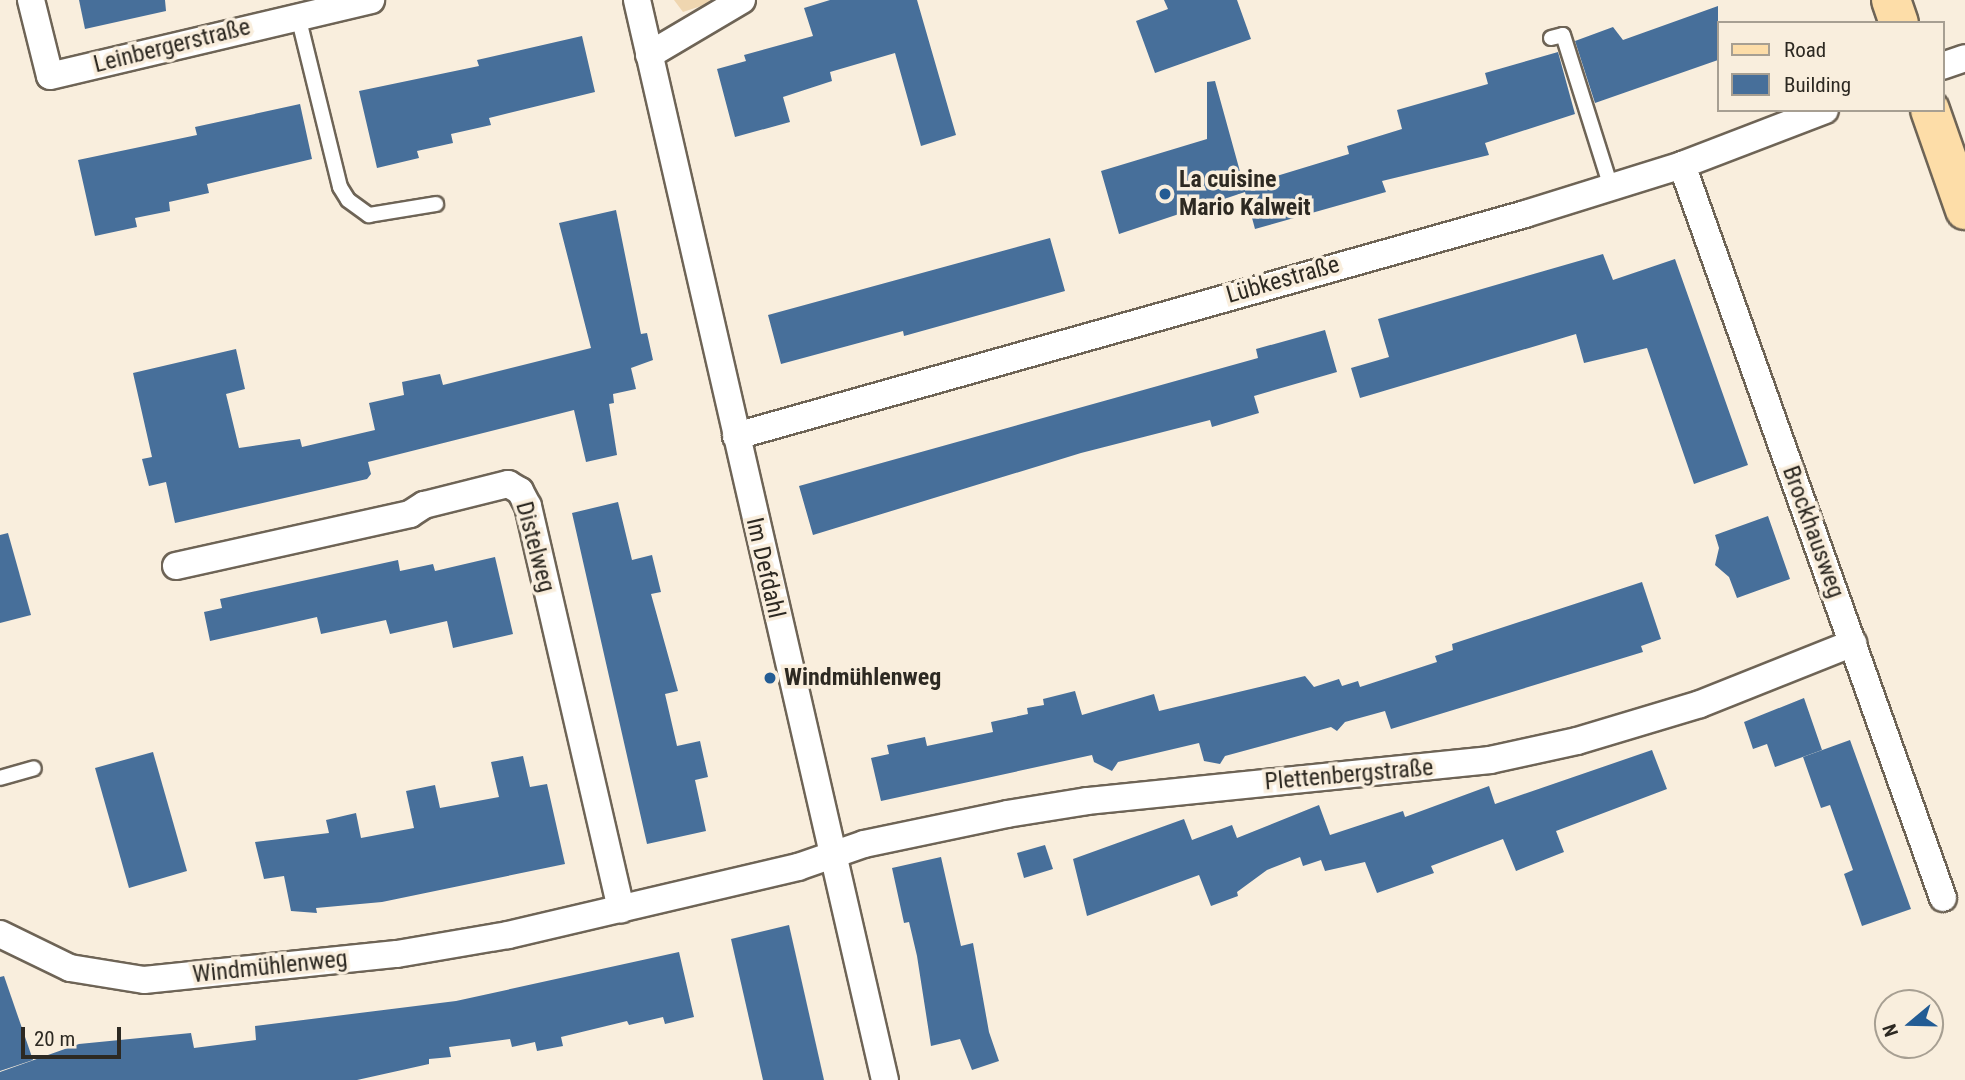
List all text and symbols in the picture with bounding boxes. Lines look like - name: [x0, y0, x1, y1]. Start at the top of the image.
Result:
- street label: Leinbergerstraße: [91, 13, 253, 79]
- legend: [1716, 21, 1944, 112]
- text: Road: [1784, 38, 1826, 62]
- text: Building: [1784, 73, 1851, 97]
- place label: La cuisine Mario Kalweit: [1179, 166, 1311, 222]
- marker: La cuisine Mario Kalweit: [1157, 186, 1173, 202]
- street label: Lübkestraße: [1223, 250, 1343, 310]
- street label: Brockhausweg: [1776, 462, 1850, 602]
- street label: Distelweg: [509, 499, 561, 595]
- street label: Im Defdahl: [739, 515, 791, 621]
- place label: Windmühlenweg: [784, 664, 941, 692]
- marker: Windmühlenweg: [762, 670, 778, 686]
- street label: Plettenbergstraße: [1263, 753, 1435, 797]
- street label: Windmühlenweg: [191, 945, 349, 989]
- north arrow: [1874, 989, 1944, 1059]
- scale bar: [24, 1014, 124, 1058]
- text: N: [1878, 1021, 1903, 1040]
- text: 20 m: [34, 1027, 75, 1051]

